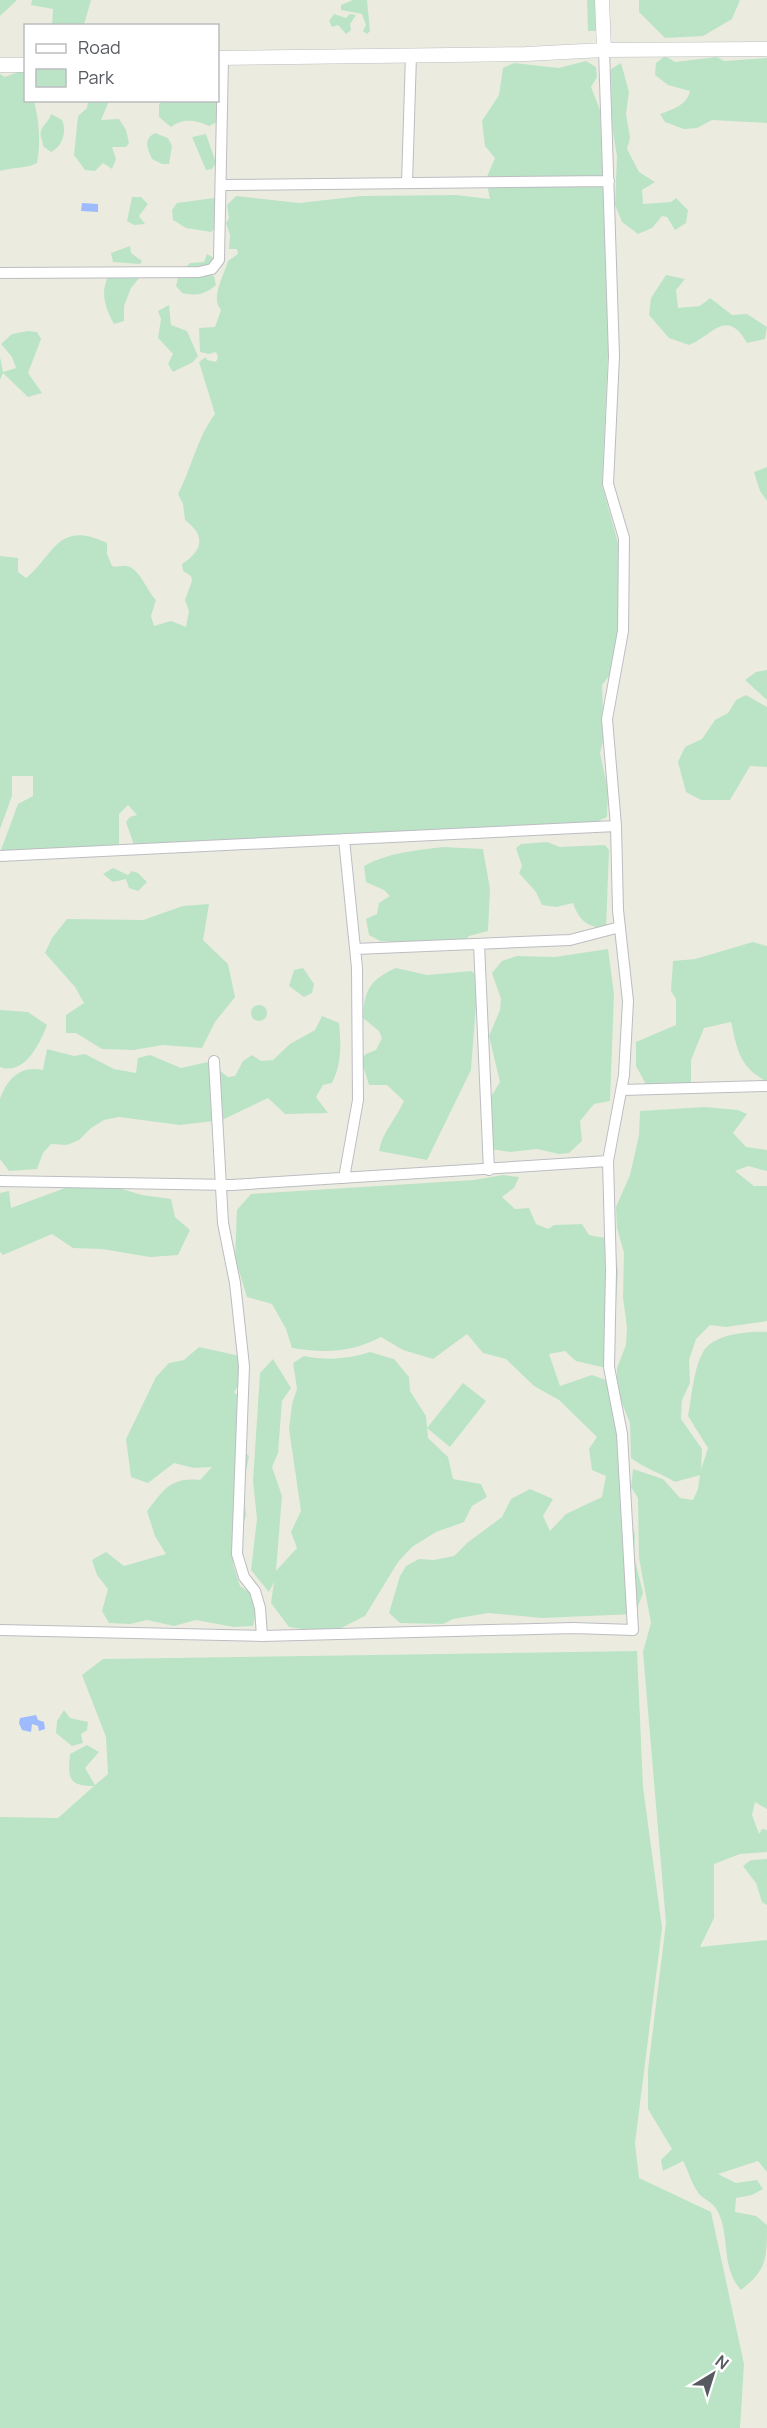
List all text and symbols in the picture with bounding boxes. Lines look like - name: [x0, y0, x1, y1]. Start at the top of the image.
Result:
- legend: [24, 24, 219, 102]
- text: Road: [78, 35, 121, 59]
- text: Park: [78, 65, 115, 89]
- north arrow: [683, 2344, 743, 2404]
- text: N: [711, 2350, 734, 2374]

